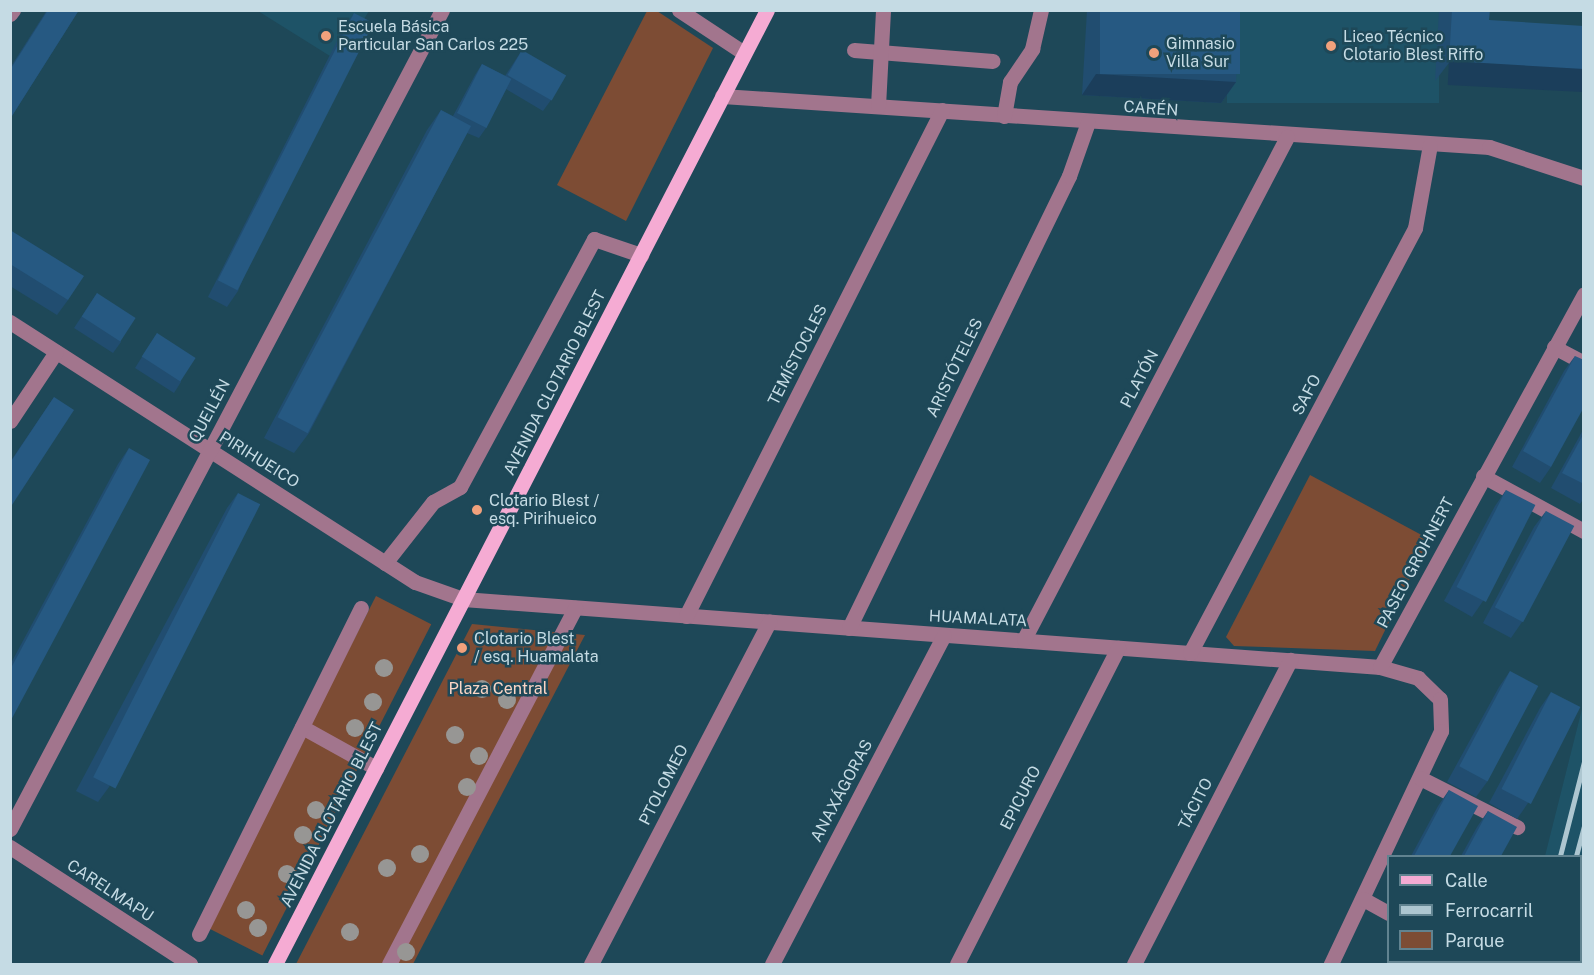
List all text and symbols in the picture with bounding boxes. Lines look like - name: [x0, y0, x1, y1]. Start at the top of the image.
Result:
- place label: Escuela Básica Particular San Carlos 225: [338, 17, 528, 55]
- place label: Liceo Técnico Clotario Blest Riffo: [1343, 27, 1483, 65]
- marker: Escuela Básica Particular San Carlos 225: [319, 29, 333, 43]
- place label: Gimnasio Villa Sur: [1166, 34, 1235, 72]
- marker: Liceo Técnico Clotario Blest Riffo: [1324, 39, 1338, 53]
- marker: Gimnasio Villa Sur: [1147, 46, 1161, 60]
- street label: CARÉN: [1123, 98, 1179, 120]
- street label: AVENIDA CLOTARIO BLEST: [500, 287, 610, 479]
- street label: TEMÍSTOCLES: [764, 301, 832, 409]
- street label: ARISTÓTELES: [923, 315, 987, 421]
- street label: PLATÓN: [1117, 347, 1163, 411]
- street label: SAFO: [1288, 371, 1326, 419]
- street label: QUEILÉN: [185, 376, 235, 446]
- street label: PIRIHUEICO: [215, 428, 303, 492]
- place label: Clotario Blest / esq. Pirihueico: [489, 491, 599, 529]
- street label: PASEO GROHNERT: [1373, 494, 1459, 632]
- marker: Clotario Blest / esq. Pirihueico: [470, 503, 484, 517]
- street label: HUAMALATA: [928, 607, 1028, 631]
- place label: Clotario Blest / esq. Huamalata: [474, 629, 599, 667]
- marker: Clotario Blest / esq. Huamalata: [455, 641, 469, 655]
- park label: Plaza Central: [448, 679, 548, 699]
- street label: AVENIDA CLOTARIO BLEST: [277, 719, 387, 911]
- street label: ANAXÁGORAS: [807, 737, 877, 845]
- street label: PTOLOMEO: [636, 742, 692, 828]
- street label: EPICURO: [997, 763, 1045, 833]
- street label: TÁCITO: [1175, 775, 1217, 833]
- legend: [1387, 855, 1582, 963]
- street label: CARELMAPU: [63, 856, 157, 926]
- text: Calle: [1445, 870, 1488, 891]
- text: Ferrocarril: [1445, 900, 1533, 921]
- text: Parque: [1445, 930, 1505, 951]

